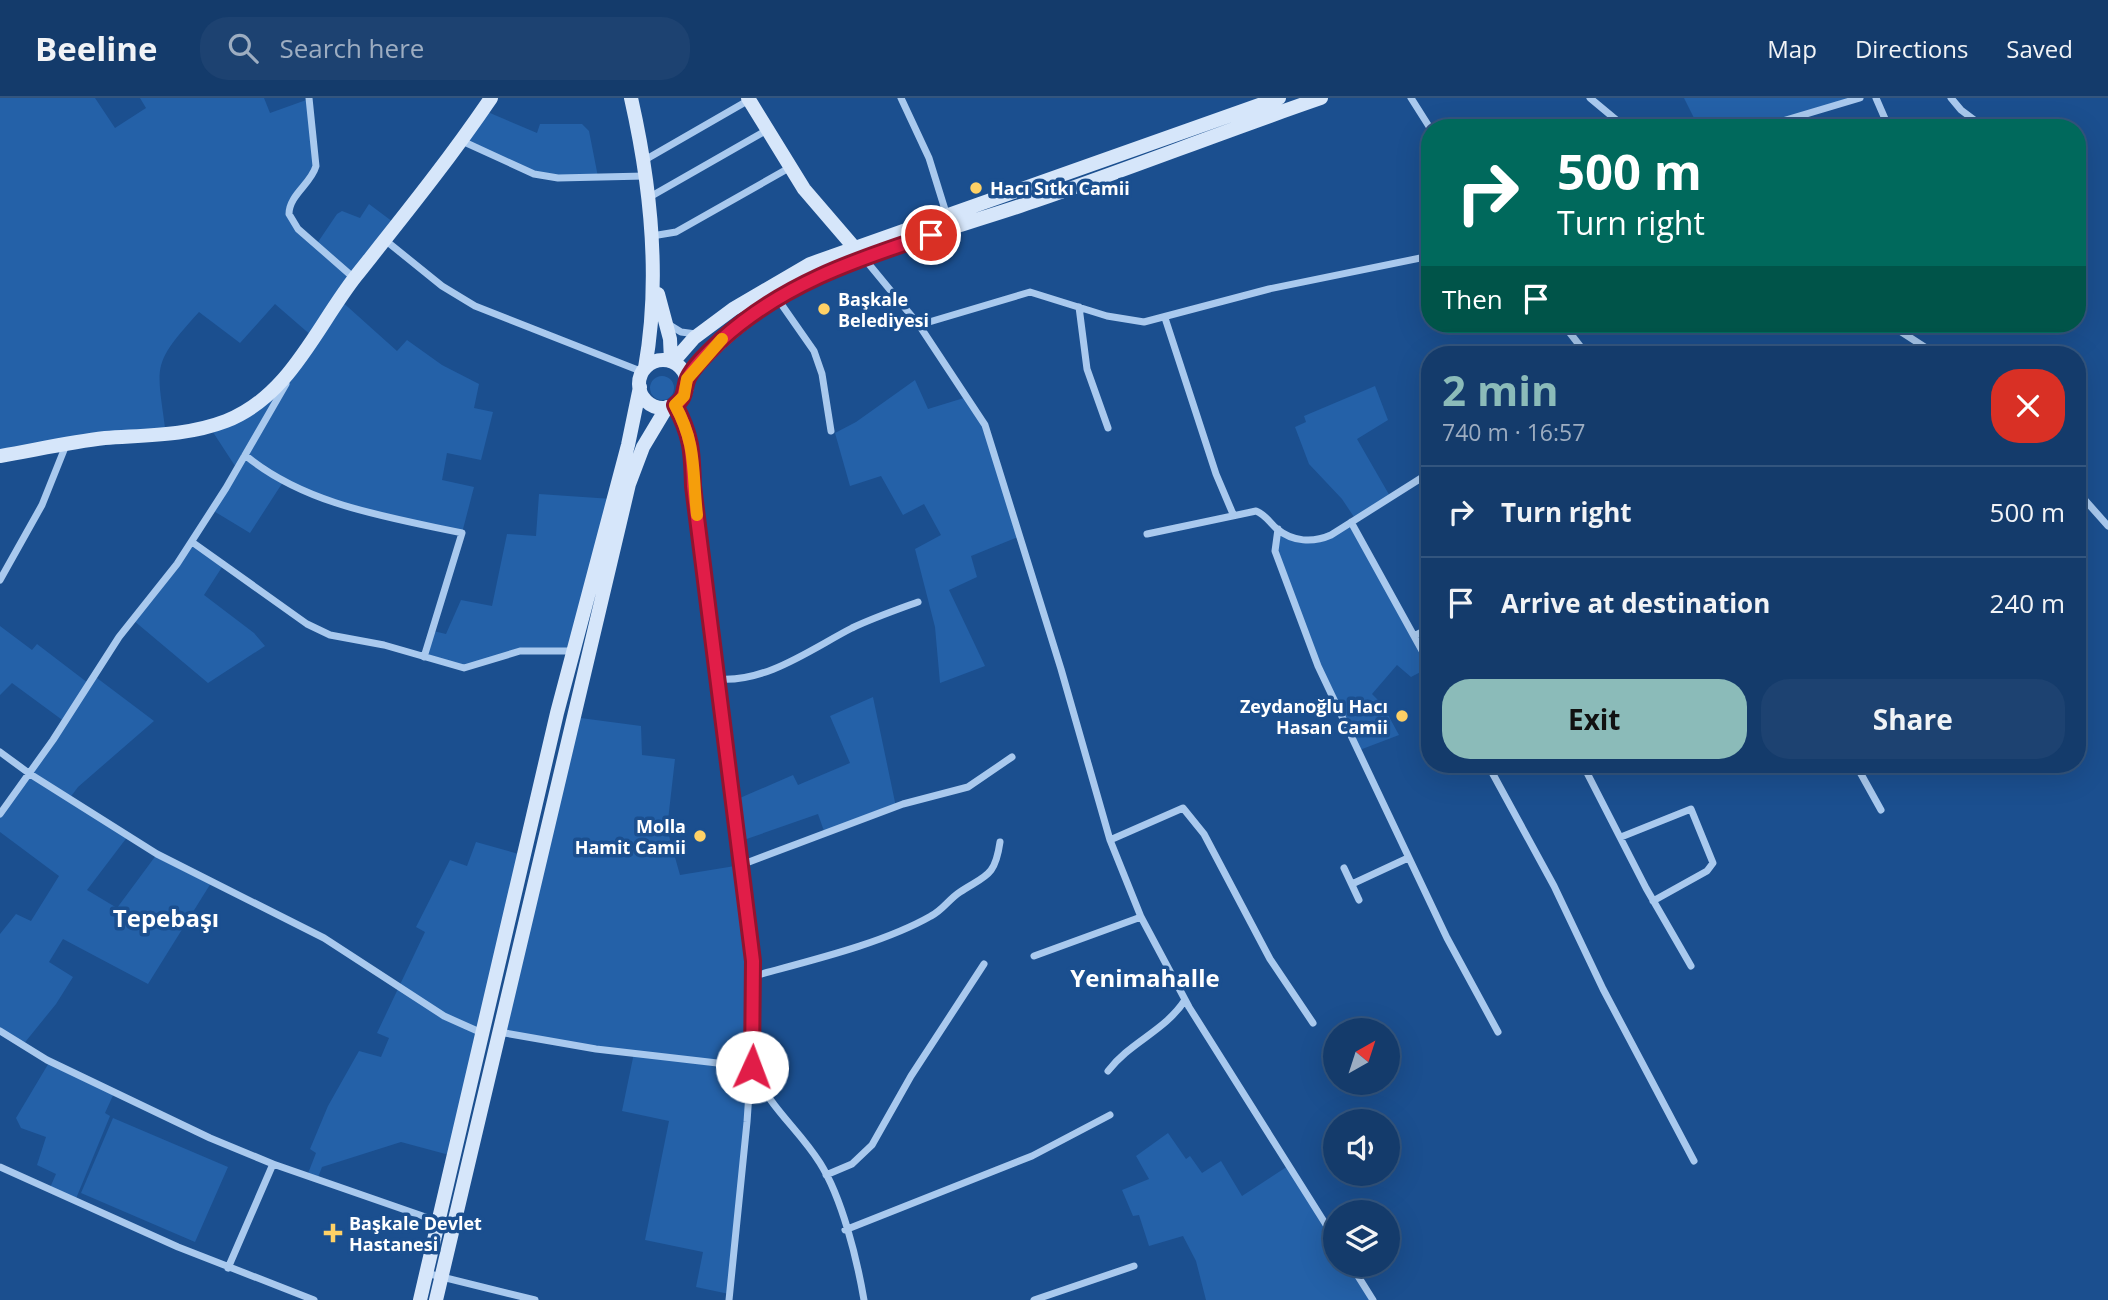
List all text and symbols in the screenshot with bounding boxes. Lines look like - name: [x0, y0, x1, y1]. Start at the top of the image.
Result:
- search box: [200, 17, 690, 80]
- text: Beeline: [35, 26, 158, 71]
- icon: search: [224, 29, 262, 67]
- text: Search here: [280, 30, 424, 66]
- text: Map: [1767, 32, 1817, 65]
- text: Directions: [1855, 32, 1968, 65]
- text: Saved: [2006, 32, 2073, 65]
- text: 500 m: [1557, 138, 1702, 204]
- icon: right: [1442, 147, 1533, 238]
- place label: Hacı Sıtkı Camii: [990, 176, 1130, 200]
- marker: Hacı Sıtkı Camii: [968, 180, 984, 196]
- text: Turn right: [1557, 201, 1705, 244]
- pin: [901, 205, 961, 265]
- icon: arrive: [912, 216, 950, 254]
- icon: arrive: [1517, 280, 1555, 318]
- text: Then: [1442, 281, 1503, 317]
- place label: Başkale Belediyesi: [838, 287, 929, 332]
- marker: Başkale Belediyesi: [816, 301, 832, 317]
- text: 2 min: [1442, 361, 1559, 418]
- button: close: [1991, 369, 2065, 443]
- text: 740 m · 16:57: [1442, 416, 1585, 448]
- icon: right: [1442, 493, 1480, 531]
- text: Turn right: [1501, 494, 1632, 530]
- text: 500 m: [1990, 494, 2065, 530]
- icon: arrive: [1442, 584, 1480, 622]
- text: Arrive at destination: [1501, 585, 1770, 621]
- text: 240 m: [1990, 585, 2065, 621]
- button: Exit: [1442, 679, 1747, 759]
- button: Share: [1761, 679, 2065, 759]
- place label: Zeydanoğlu Hacı Hasan Camii: [1240, 694, 1388, 739]
- marker: Zeydanoğlu Hacı Hasan Camii: [1394, 708, 1410, 724]
- place label: Molla Hamit Camii: [575, 814, 686, 859]
- marker: Molla Hamit Camii: [692, 828, 708, 844]
- district label: Tepebaşı: [113, 901, 219, 934]
- district label: Yenimahalle: [1070, 961, 1220, 994]
- north arrow: [1323, 1018, 1400, 1096]
- map controls: [1323, 1018, 1400, 1277]
- position arrow: [715, 1030, 789, 1104]
- button: sound: [1323, 1109, 1400, 1186]
- button: layers: [1323, 1200, 1400, 1277]
- place label: Başkale Devlet Hastanesi: [349, 1211, 482, 1256]
- marker: Başkale Devlet Hastanesi: [323, 1223, 343, 1243]

